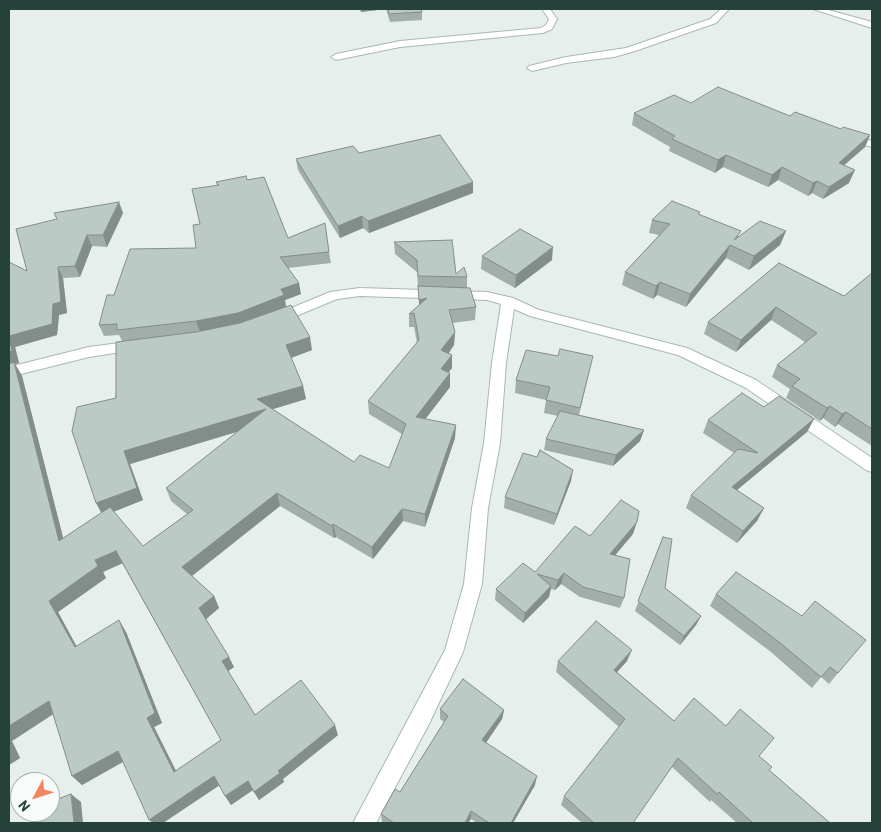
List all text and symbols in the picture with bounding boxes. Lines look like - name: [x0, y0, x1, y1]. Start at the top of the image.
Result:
- north arrow: [10, 772, 60, 822]
- text: N: [14, 797, 33, 815]

